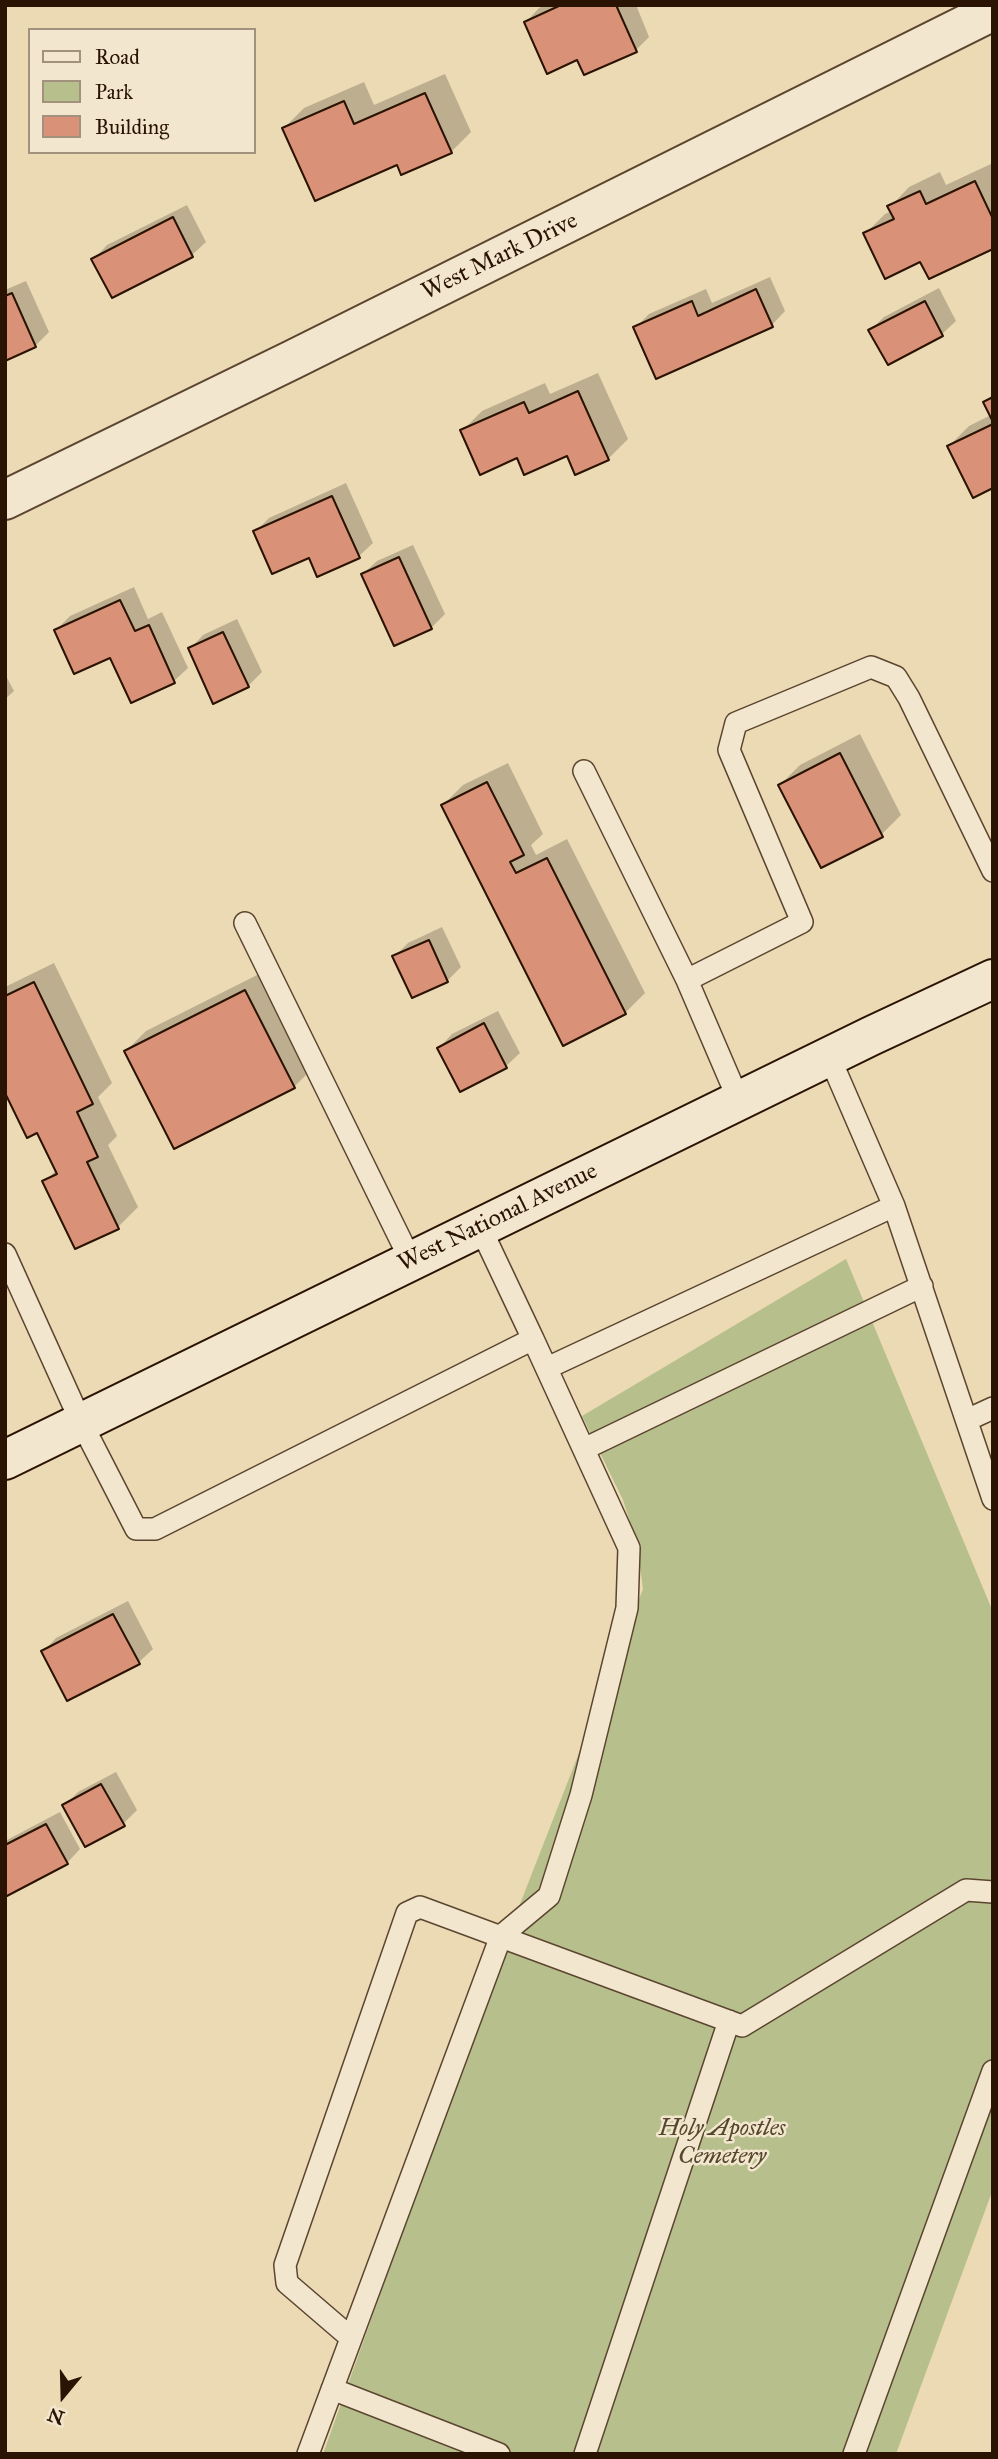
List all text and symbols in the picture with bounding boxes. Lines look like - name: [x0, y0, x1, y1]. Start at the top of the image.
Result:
- legend: [28, 28, 256, 154]
- text: Road: [95, 44, 140, 70]
- text: Park: [95, 79, 133, 105]
- text: Building: [95, 114, 169, 140]
- street label: West Mark Drive: [417, 207, 583, 307]
- street label: West National Avenue: [394, 1157, 602, 1279]
- park label: Holy Apostles Cemetery: [658, 2115, 786, 2171]
- north arrow: [28, 2361, 98, 2431]
- text: N: [45, 2403, 67, 2430]

